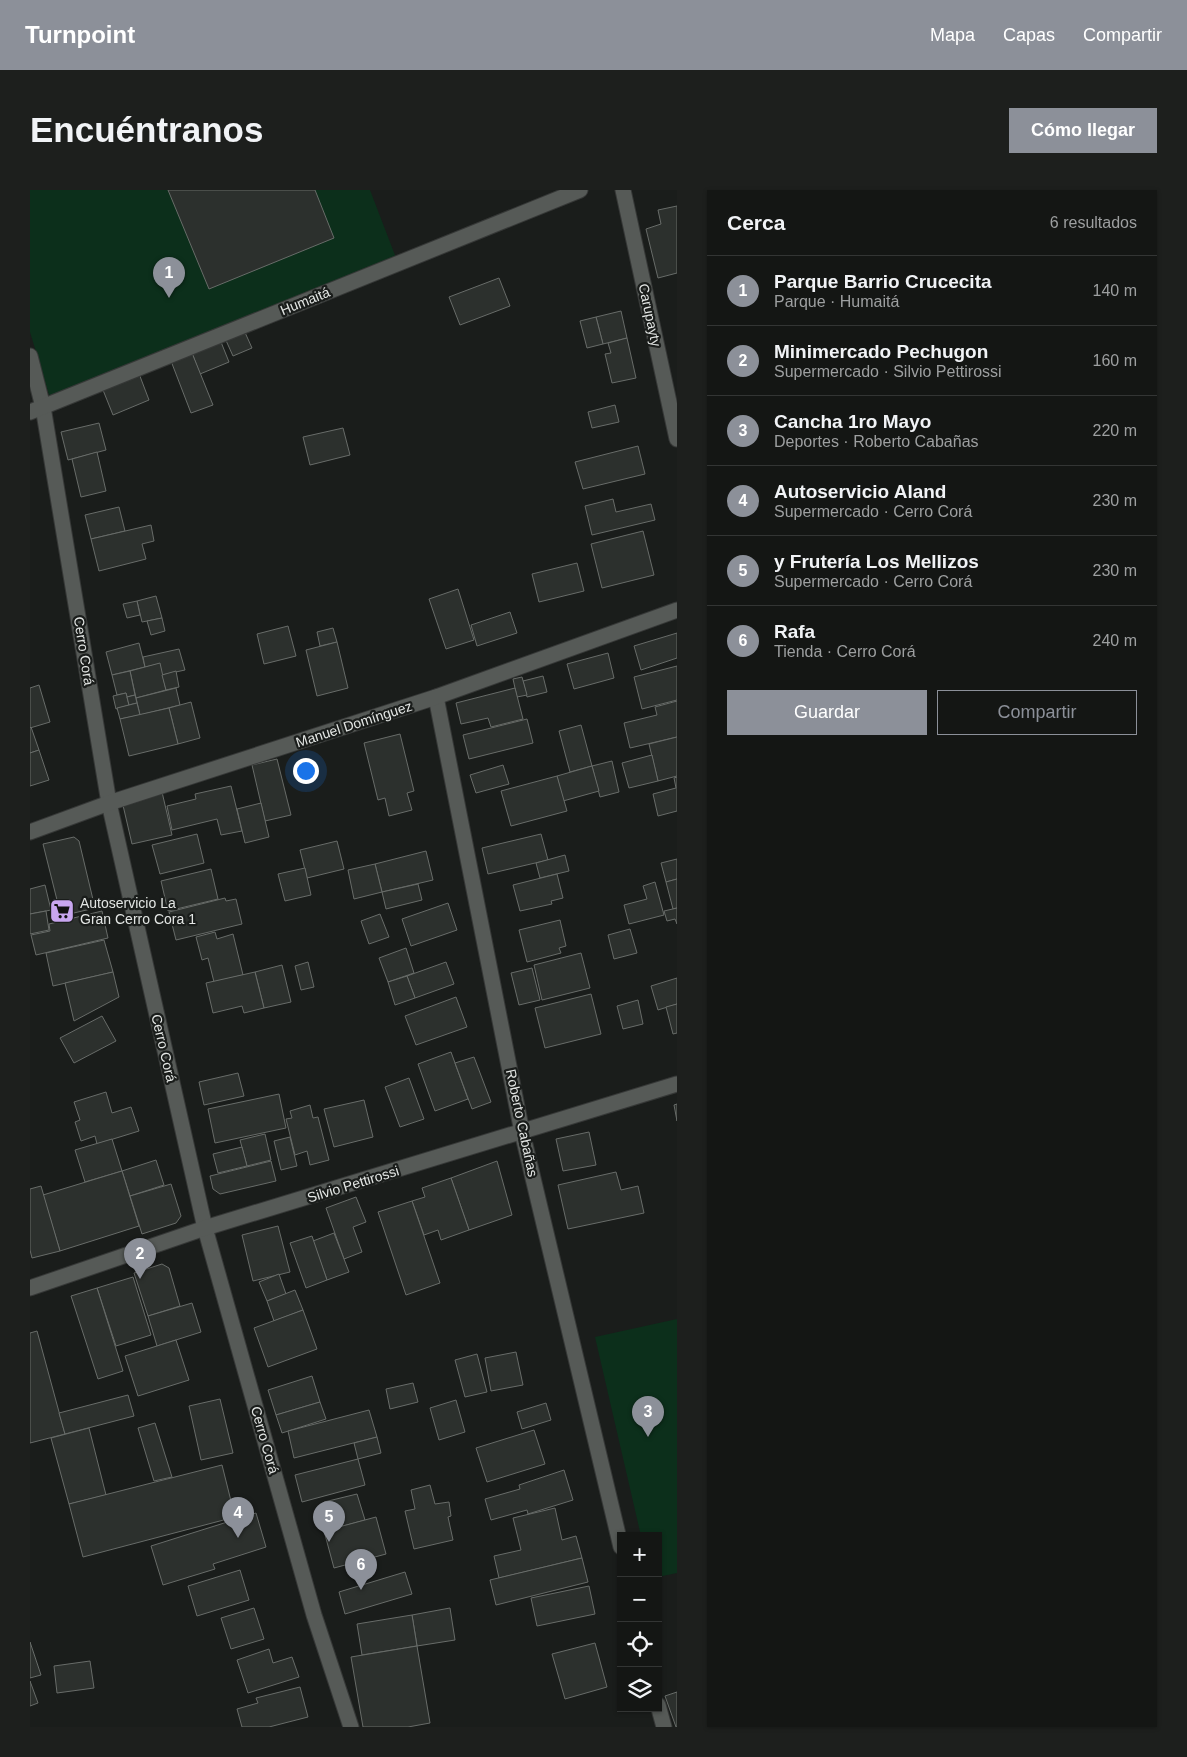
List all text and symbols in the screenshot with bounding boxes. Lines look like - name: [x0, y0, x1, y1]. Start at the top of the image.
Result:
- text: Turnpoint: [25, 21, 135, 48]
- text: Mapa: [930, 25, 975, 45]
- text: Capas: [1003, 25, 1055, 45]
- text: Compartir: [1083, 25, 1162, 45]
- button: Cómo llegar: [1009, 108, 1157, 153]
- text: Encuéntranos: [30, 110, 263, 149]
- text: Cerca: [727, 211, 785, 234]
- text: 6 resultados: [1050, 214, 1137, 231]
- pin: 1: [153, 257, 185, 298]
- text: Parque Barrio Crucecita: [774, 271, 992, 292]
- street label: Carupayty: [636, 282, 664, 348]
- text: 1: [739, 282, 747, 299]
- text: 140 m: [1093, 282, 1137, 299]
- street label: Humaitá: [278, 284, 332, 318]
- text: Parque · Humaitá: [774, 293, 899, 310]
- text: Minimercado Pechugon: [774, 341, 988, 362]
- text: 2: [739, 352, 747, 369]
- text: 160 m: [1093, 352, 1137, 369]
- text: Supermercado · Silvio Pettirossi: [774, 363, 1002, 380]
- text: Cancha 1ro Mayo: [774, 411, 931, 432]
- text: 3: [739, 422, 747, 439]
- text: 220 m: [1093, 422, 1137, 439]
- text: Deportes · Roberto Cabañas: [774, 433, 979, 450]
- text: Autoservicio Aland: [774, 481, 946, 502]
- text: 4: [739, 492, 747, 509]
- text: 230 m: [1093, 492, 1137, 509]
- text: Supermercado · Cerro Corá: [774, 503, 972, 520]
- text: y Frutería Los Mellizos: [774, 551, 979, 572]
- text: 5: [739, 562, 747, 579]
- text: 230 m: [1093, 562, 1137, 579]
- text: Supermercado · Cerro Corá: [774, 573, 972, 590]
- street label: Cerro Corá: [71, 616, 97, 687]
- text: Rafa: [774, 621, 815, 642]
- text: 6: [739, 632, 747, 649]
- text: 240 m: [1093, 632, 1137, 649]
- text: Tienda · Cerro Corá: [774, 643, 916, 660]
- button: Guardar: [727, 690, 927, 735]
- button: Compartir: [937, 690, 1137, 735]
- street label: Manuel Domínguez: [294, 698, 414, 750]
- your location: [293, 758, 319, 784]
- place label: Autoservicio La Gran Cerro Cora 1: [80, 895, 196, 927]
- supermarket icon: Autoservicio La Gran Cerro Cora 1: [49, 898, 75, 924]
- street label: Cerro Corá: [148, 1012, 180, 1084]
- street label: Roberto Cabañas: [503, 1068, 541, 1178]
- street label: Silvio Pettirossi: [305, 1162, 401, 1206]
- pin: 2: [124, 1238, 156, 1279]
- pin: 3: [632, 1396, 664, 1437]
- street label: Cerro Corá: [248, 1405, 282, 1476]
- pin: 4: [222, 1497, 254, 1538]
- pin: 5: [313, 1501, 345, 1542]
- map controls: [617, 1532, 662, 1712]
- button: +: [617, 1532, 662, 1577]
- pin: 6: [345, 1549, 377, 1590]
- button: −: [617, 1577, 662, 1622]
- button: locate: [617, 1622, 662, 1667]
- button: layers: [617, 1667, 662, 1712]

